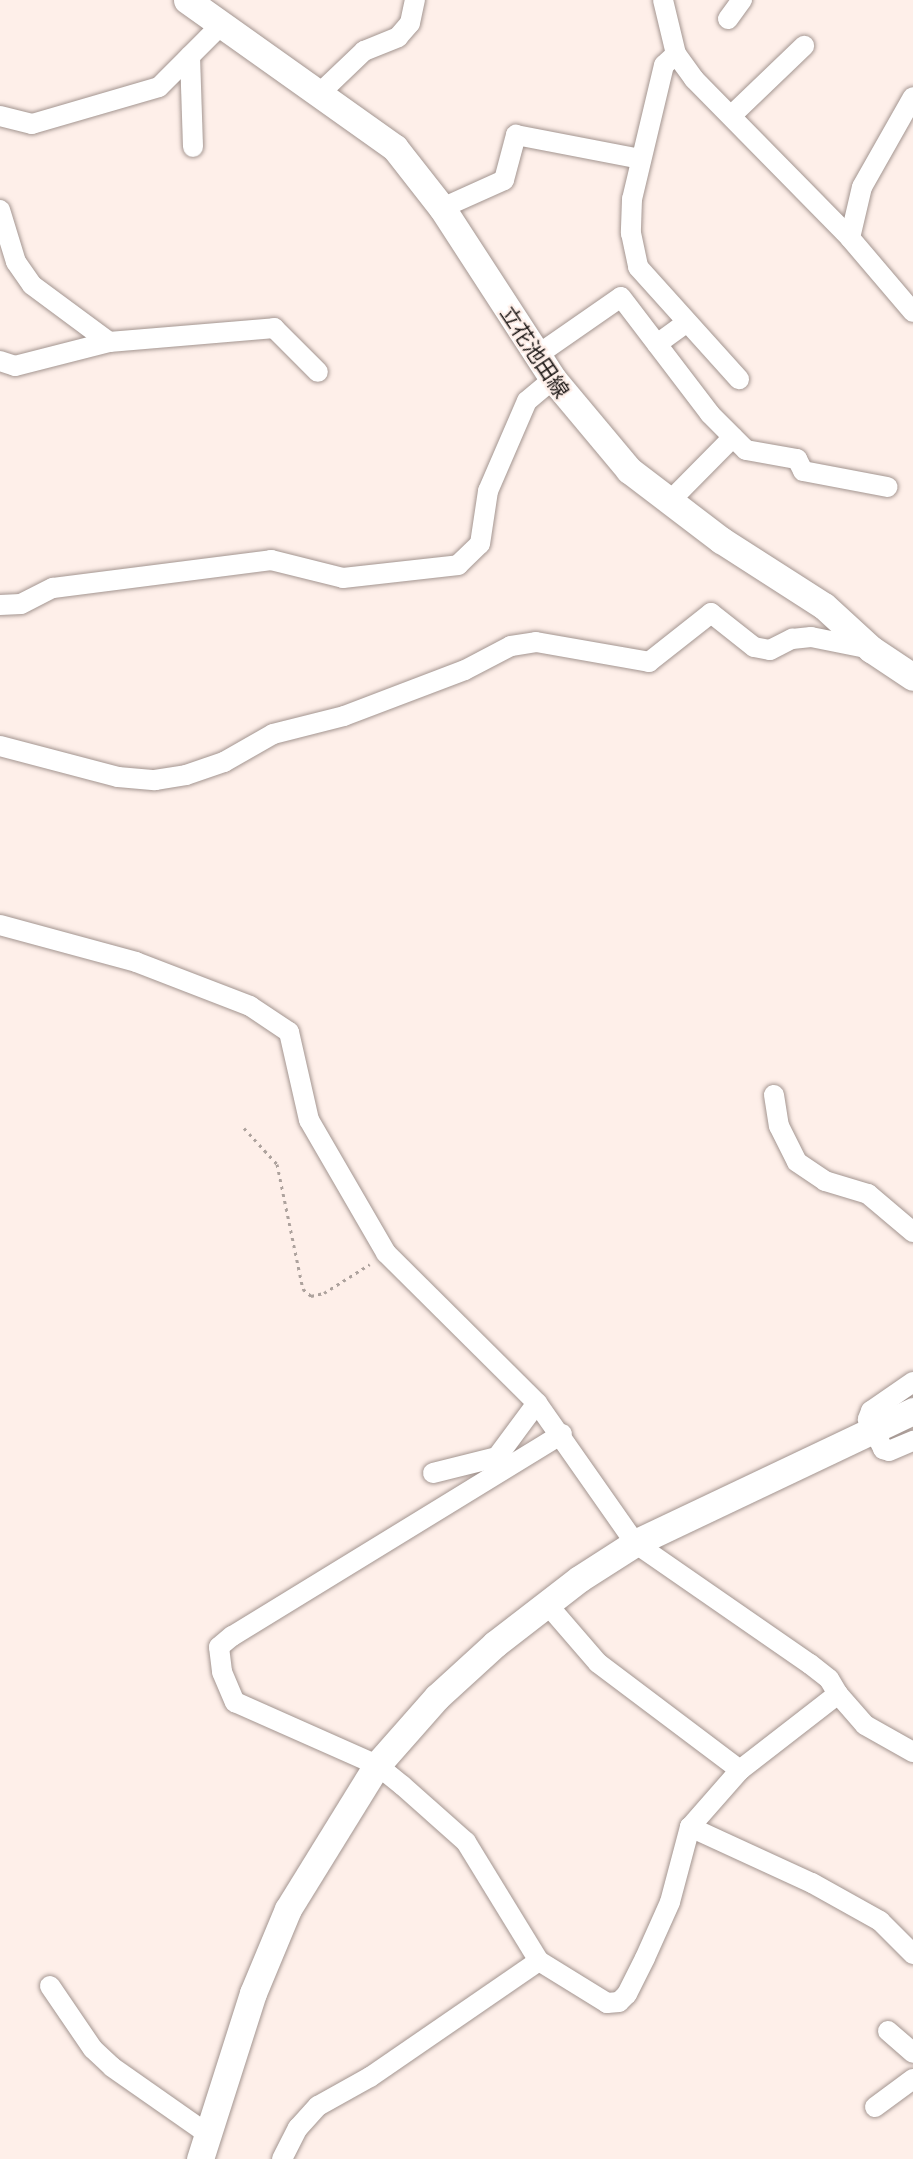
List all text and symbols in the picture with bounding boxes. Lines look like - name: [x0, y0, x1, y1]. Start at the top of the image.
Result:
- street label: 立花池田線: [496, 300, 576, 402]

